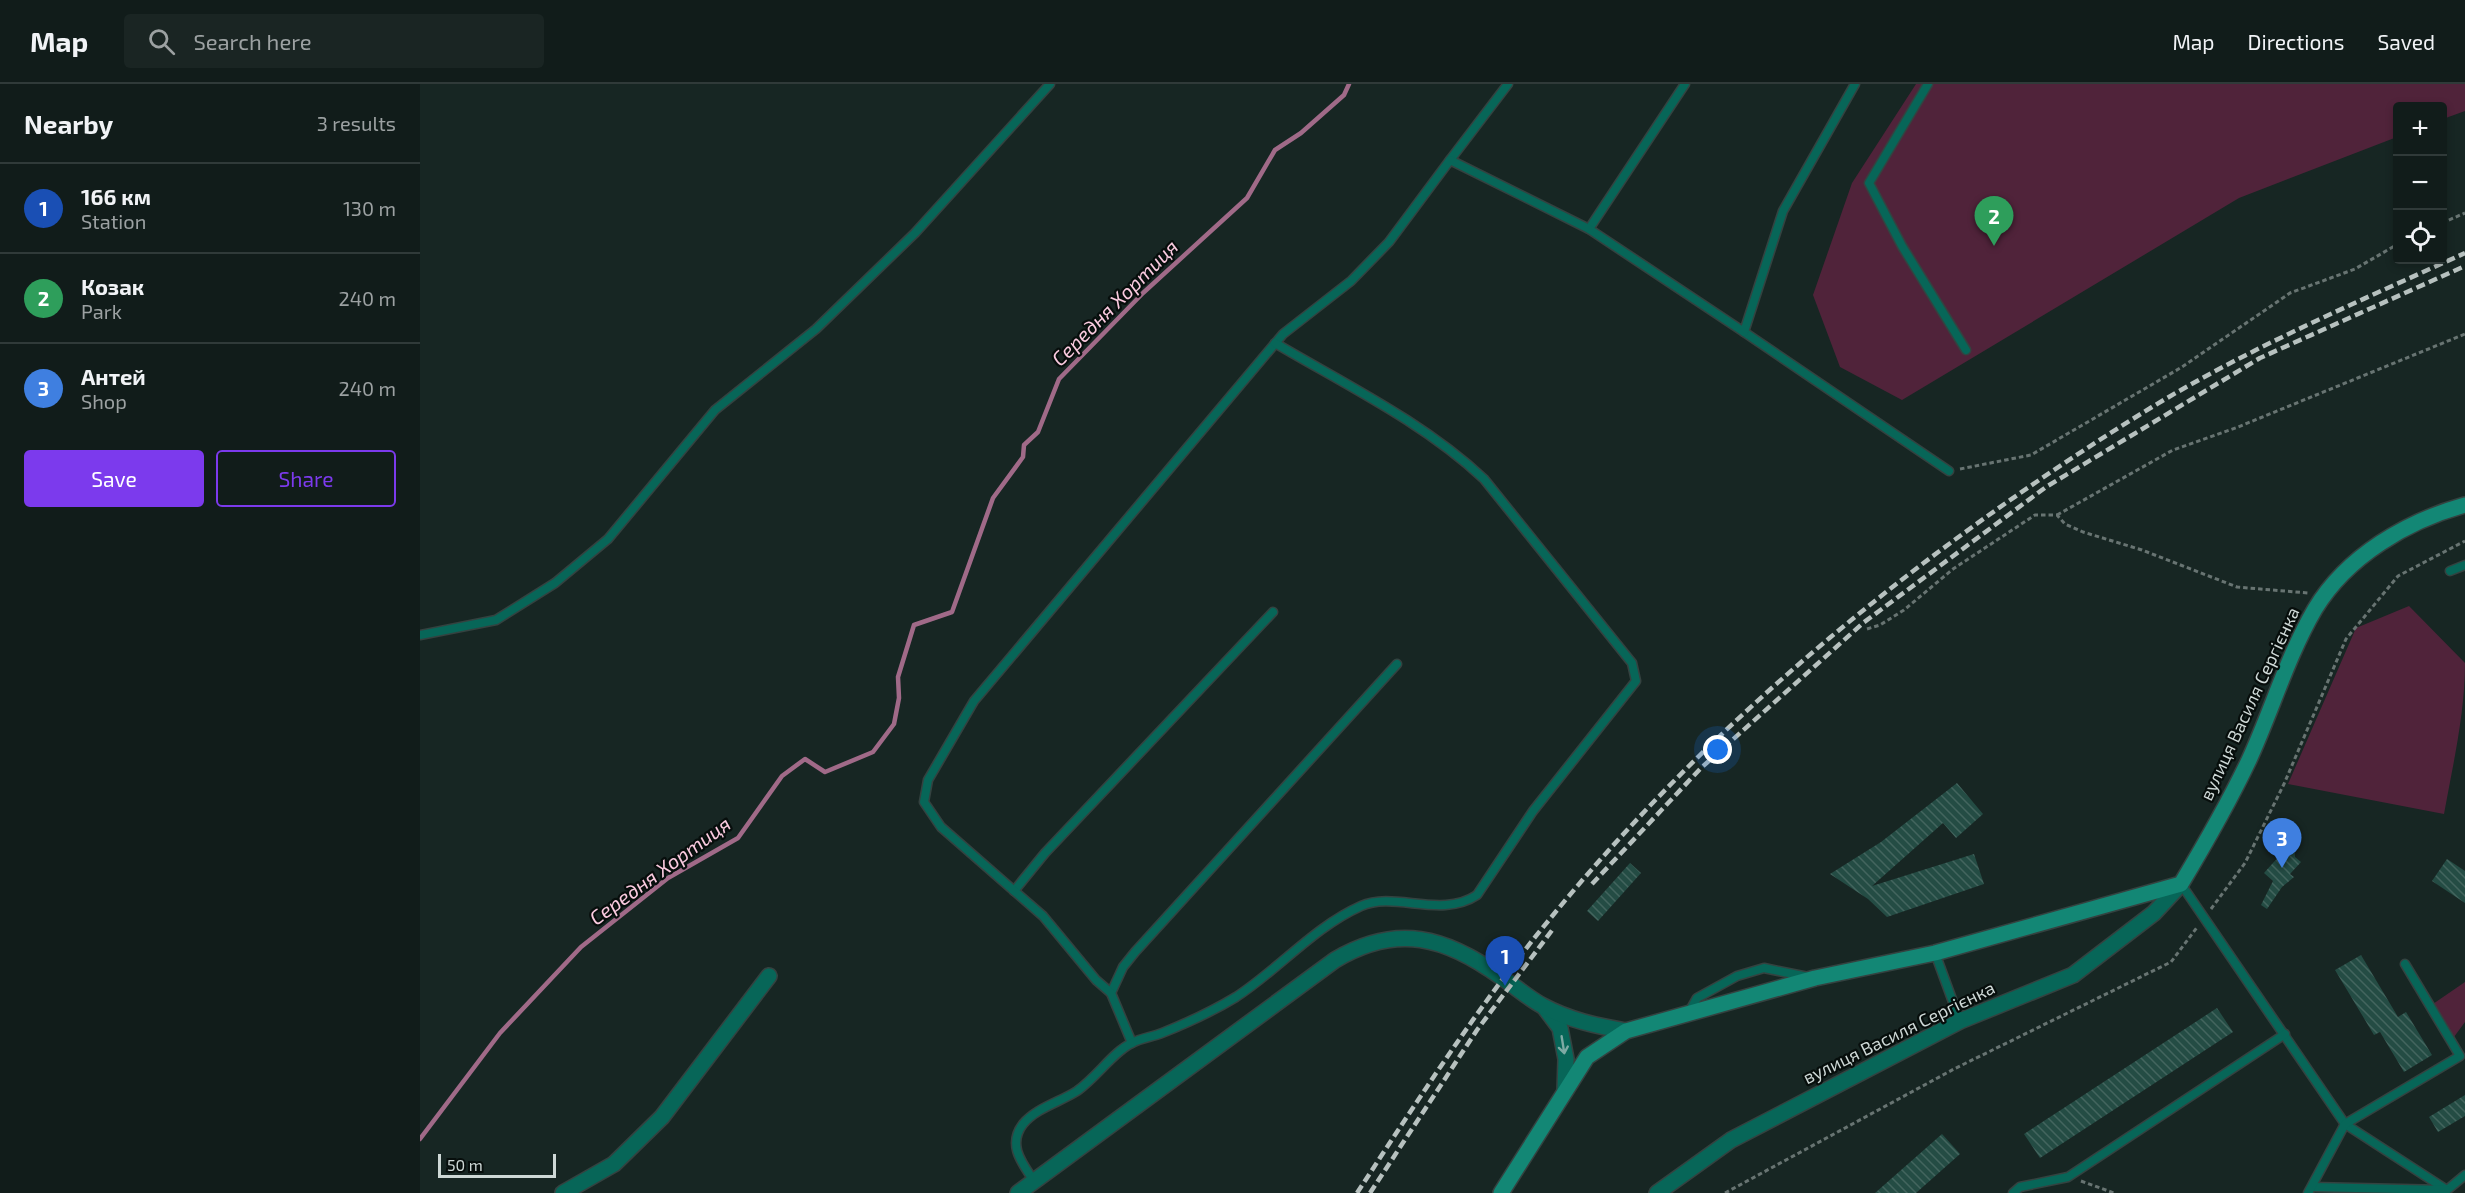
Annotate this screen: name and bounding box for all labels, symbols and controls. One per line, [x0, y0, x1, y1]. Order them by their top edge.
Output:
search box [124, 14, 544, 68]
text: Map [30, 24, 88, 58]
icon: search [145, 25, 178, 58]
text: Search here [193, 28, 312, 54]
text: Map [2172, 29, 2215, 54]
text: Directions [2248, 29, 2344, 54]
text: Saved [2377, 29, 2435, 54]
map controls [2393, 102, 2447, 264]
button: + [2393, 102, 2447, 156]
text: Nearby [24, 108, 113, 139]
text: 3 results [317, 111, 396, 135]
button: − [2393, 156, 2447, 210]
text: 166 км [81, 183, 151, 209]
text: 1 [39, 196, 48, 220]
text: 130 m [343, 196, 396, 220]
pin: 2 [1974, 196, 2014, 246]
text: Station [81, 209, 146, 233]
button: locate [2393, 210, 2447, 264]
water label: Середня Хортиця [1046, 234, 1182, 370]
text: Козак [81, 273, 144, 299]
text: 2 [38, 286, 49, 310]
text: 240 m [338, 286, 396, 310]
text: Park [81, 299, 122, 323]
text: Антей [81, 363, 146, 389]
text: 3 [38, 376, 49, 400]
text: 240 m [338, 376, 396, 400]
text: Shop [81, 389, 127, 413]
button: Save [24, 450, 204, 507]
button: Share [216, 450, 396, 507]
street label: вулиця Василя Сергієнка [2195, 603, 2304, 804]
your location [1703, 735, 1732, 764]
water label: Середня Хортиця [584, 811, 735, 929]
pin: 3 [2262, 818, 2302, 868]
pin: 1 [1486, 936, 1524, 986]
street label: вулиця Василя Сергієнка [1799, 976, 1998, 1088]
one-way arrow [1558, 1035, 1569, 1054]
scale bar [438, 1151, 556, 1178]
text: 50 m [447, 1155, 483, 1174]

